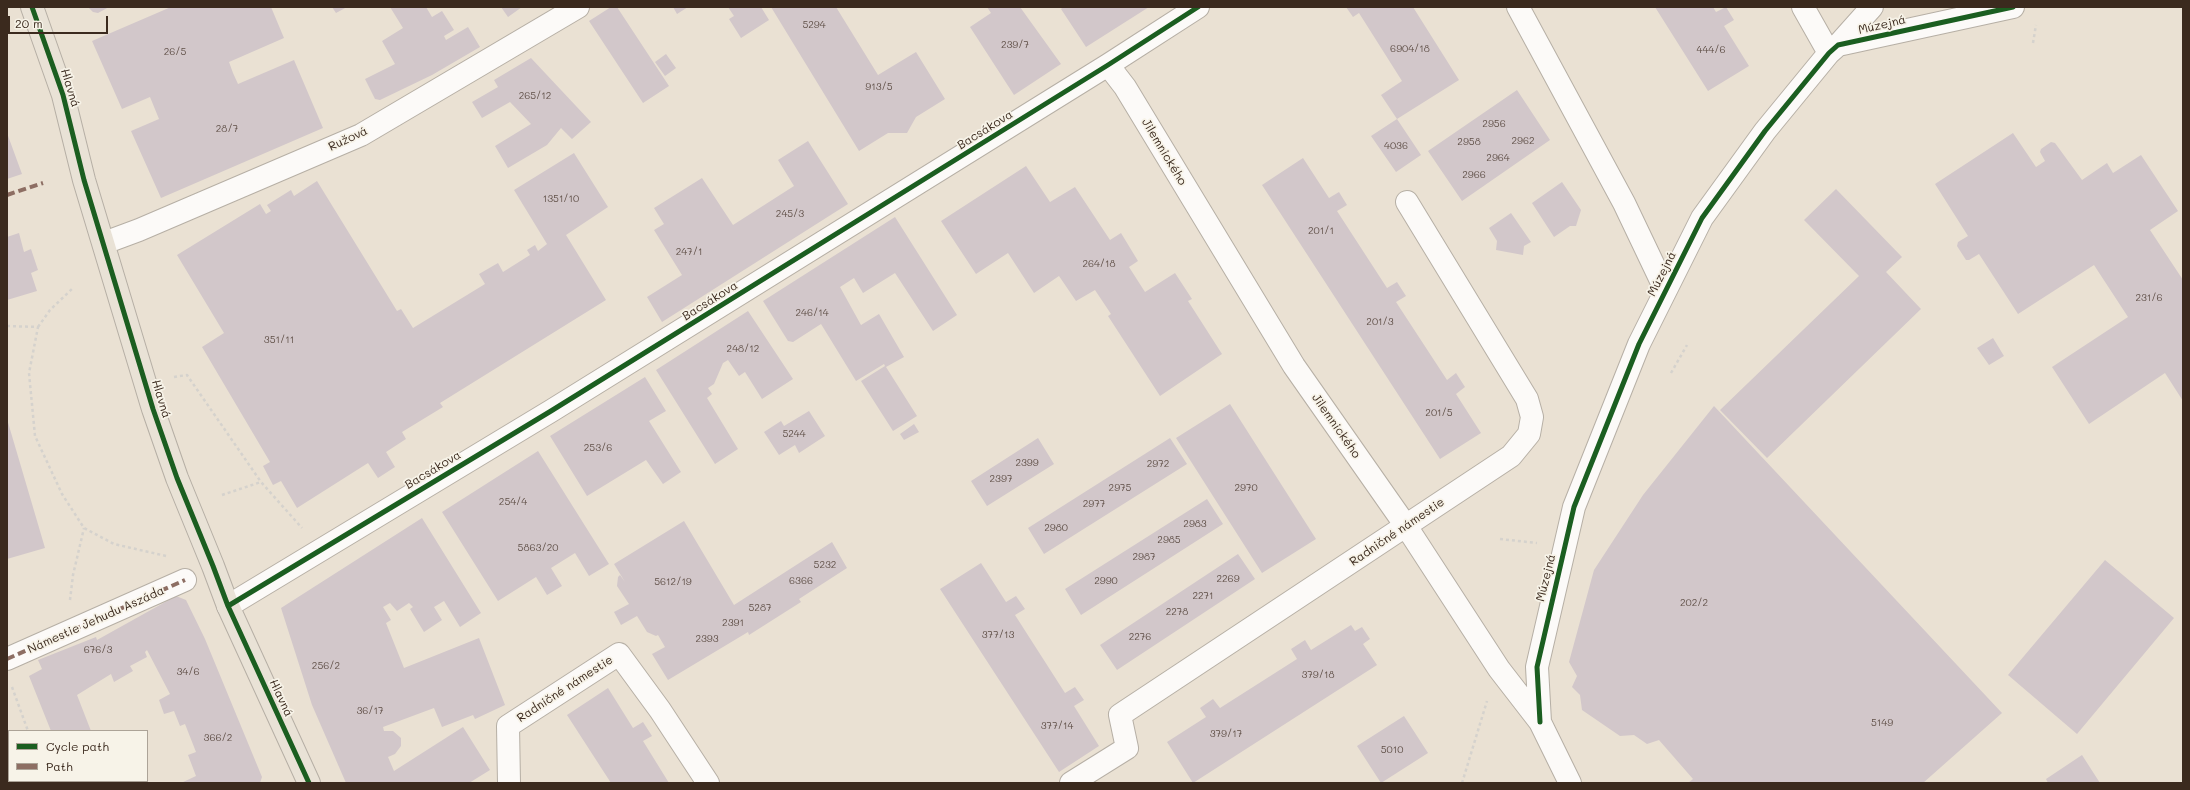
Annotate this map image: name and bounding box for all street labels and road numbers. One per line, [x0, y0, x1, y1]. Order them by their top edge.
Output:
street label: Múzejná [1857, 13, 1907, 37]
street label: Hlavná [57, 67, 83, 109]
street label: Bacsákova [955, 107, 1015, 153]
street label: Jilemnického [1138, 116, 1190, 188]
street label: Ružová [326, 124, 370, 154]
street label: Múzejná [1645, 249, 1679, 299]
street label: Bacsákova [680, 278, 740, 324]
street label: Hlavná [148, 378, 174, 420]
street label: Jilemnického [1309, 391, 1363, 461]
street label: Bacsákova [402, 448, 464, 492]
street label: Radničné námestie [1347, 495, 1447, 569]
street label: Múzejná [1533, 553, 1559, 603]
street label: Námestie Jehudu Aszáda [25, 583, 167, 657]
street label: Radničné námestie [514, 653, 616, 725]
street label: Hlavná [266, 677, 296, 719]

